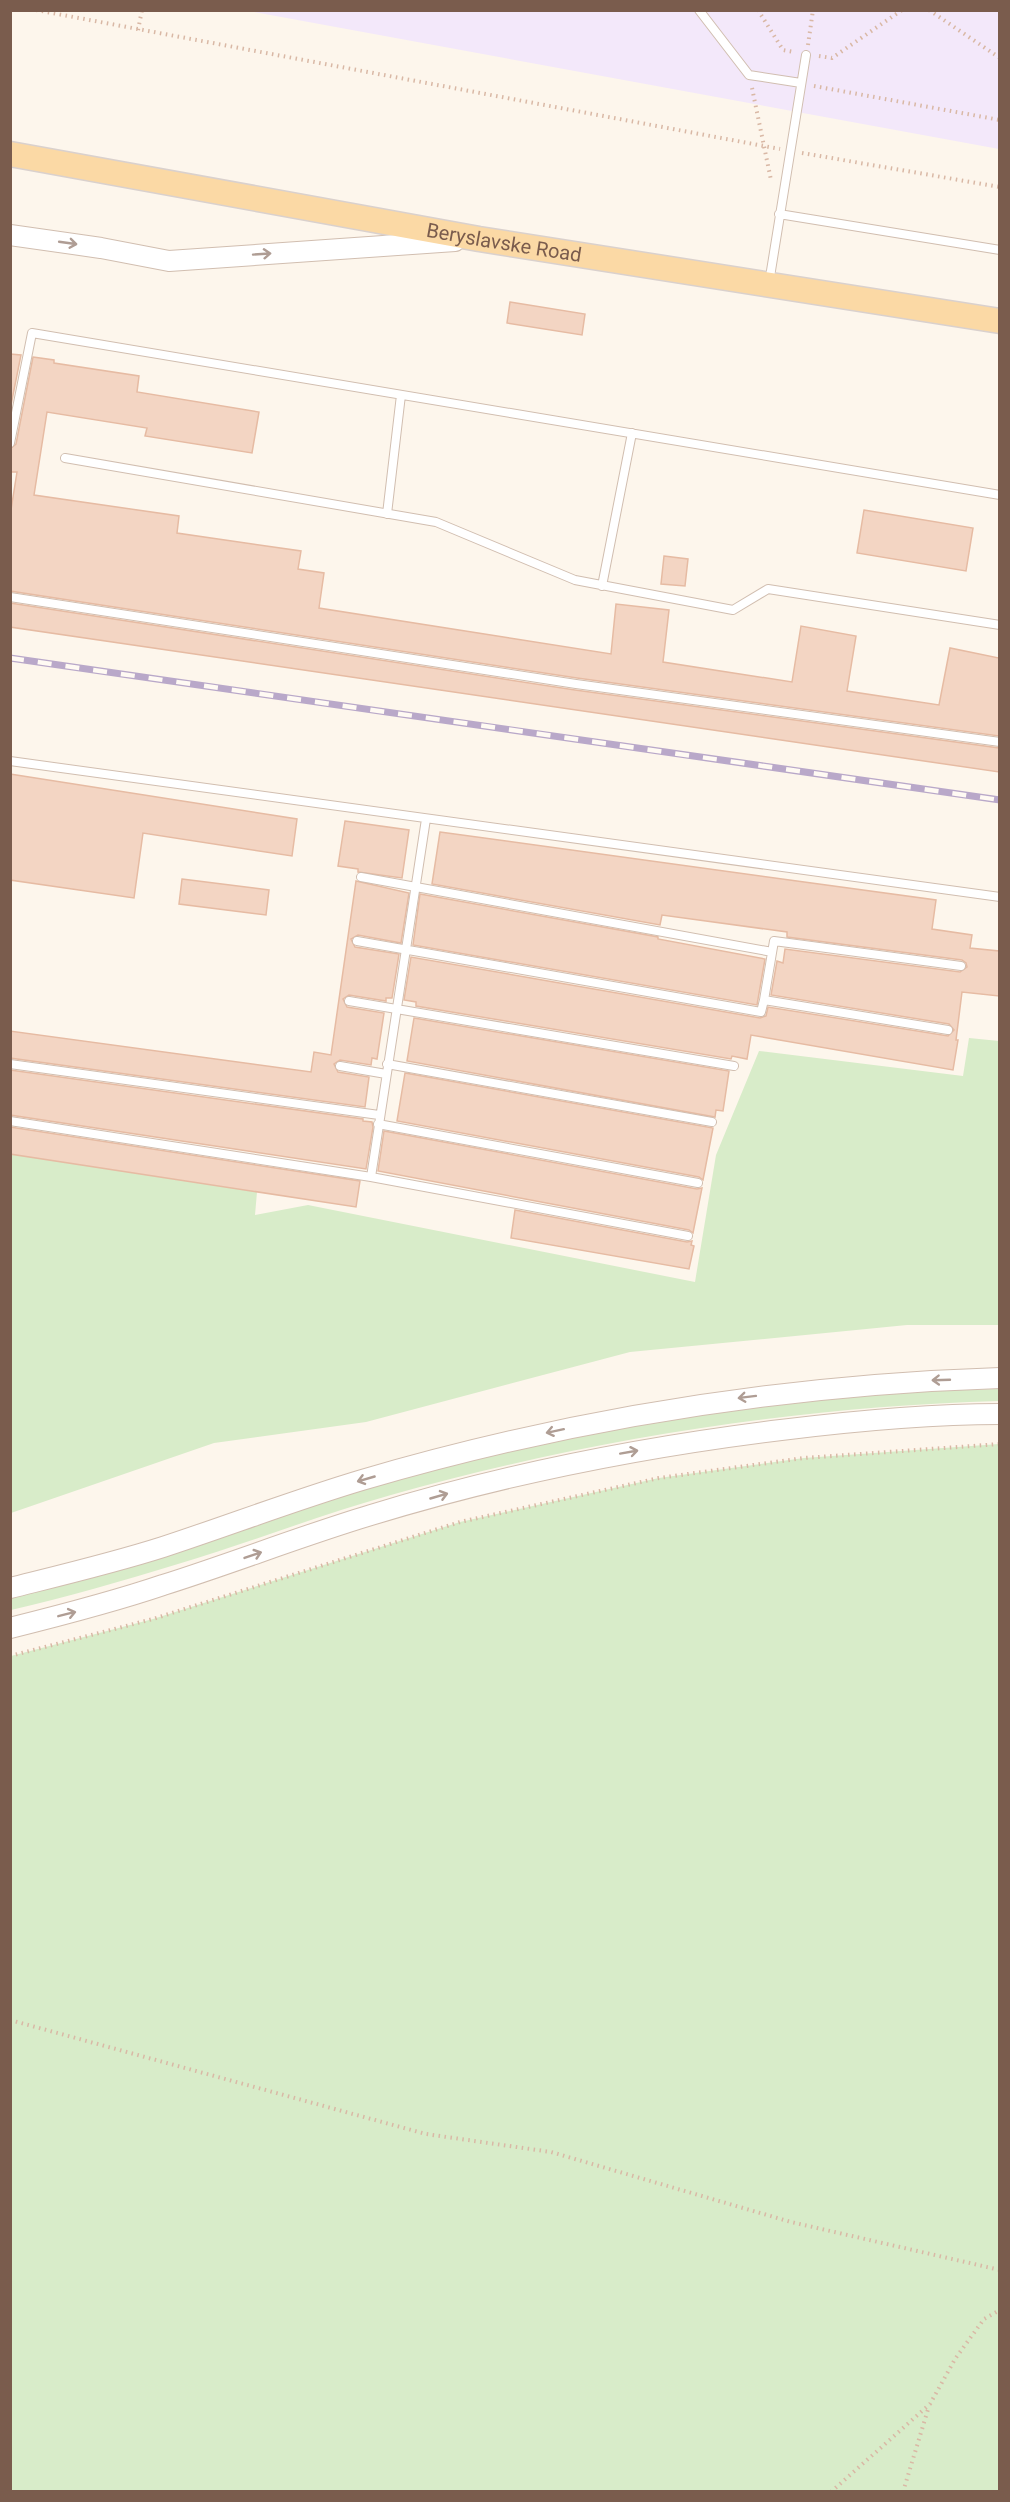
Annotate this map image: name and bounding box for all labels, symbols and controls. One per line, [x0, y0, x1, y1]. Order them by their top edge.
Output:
street label: Beryslavske Road [425, 218, 583, 267]
one-way arrow [58, 238, 78, 249]
one-way arrow [251, 249, 271, 260]
one-way arrow [932, 1374, 952, 1385]
one-way arrow [737, 1392, 757, 1403]
one-way arrow [546, 1426, 565, 1438]
one-way arrow [619, 1446, 638, 1457]
one-way arrow [357, 1474, 376, 1485]
one-way arrow [429, 1490, 448, 1501]
one-way arrow [243, 1549, 262, 1560]
one-way arrow [57, 1607, 76, 1619]

